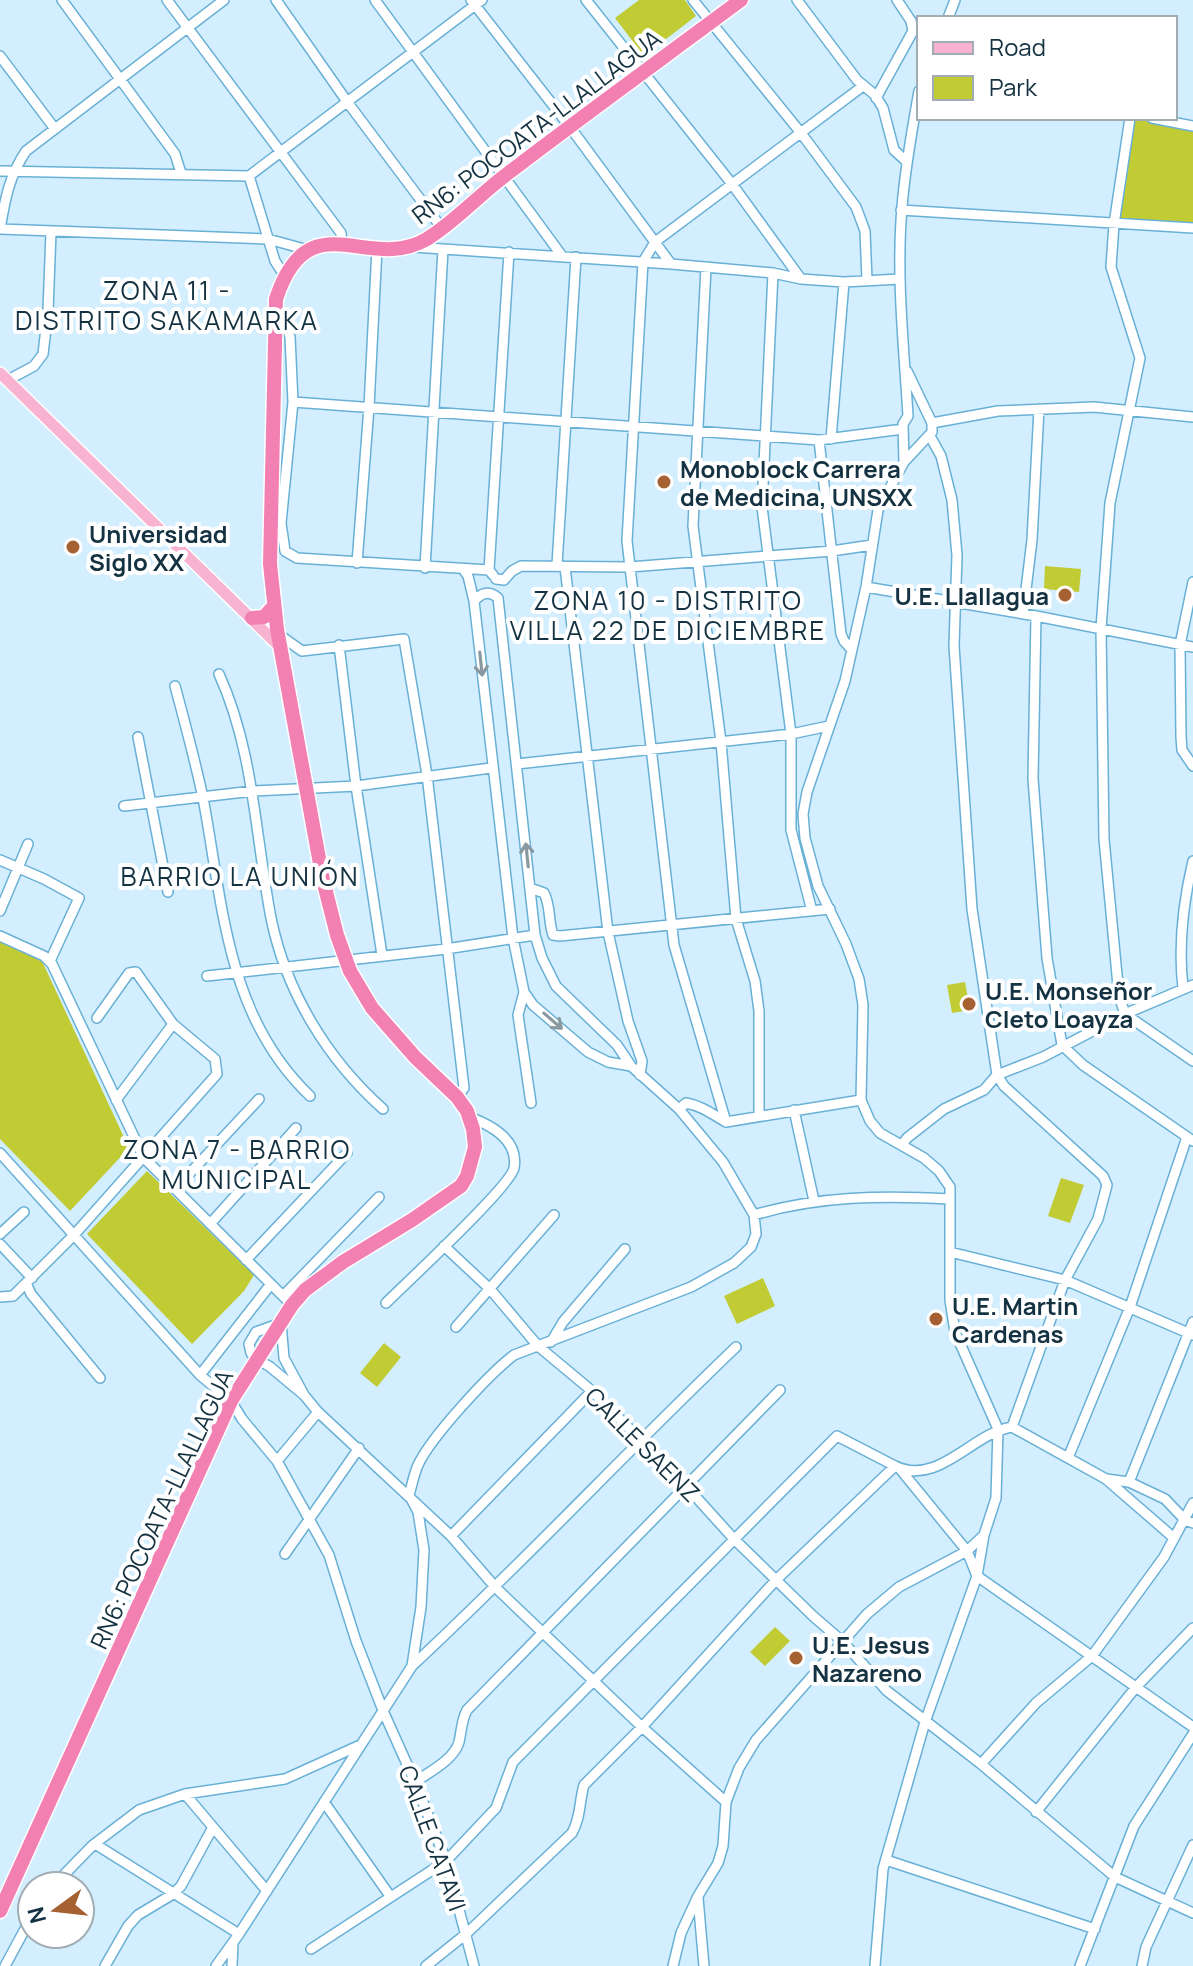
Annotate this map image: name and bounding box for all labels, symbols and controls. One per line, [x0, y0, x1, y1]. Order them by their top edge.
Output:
legend [917, 16, 1177, 120]
street label: RN6: POCOATA-LLALLAGUA [405, 21, 667, 231]
text: Road [989, 30, 1046, 63]
text: Park [989, 70, 1038, 103]
district label: ZONA 11 - DISTRITO SAKAMARKA [15, 272, 319, 338]
place label: Monoblock Carrera de Medicina, UNSXX [680, 452, 913, 513]
marker: Monoblock Carrera de Medicina, UNSXX [655, 473, 673, 491]
place label: Universidad Siglo XX [89, 517, 228, 578]
marker: Universidad Siglo XX [64, 538, 82, 556]
place label: U.E. Llallagua [895, 579, 1049, 612]
district label: ZONA 10 - DISTRITO VILLA 22 DE DICIEMBRE [510, 582, 826, 648]
marker: U.E. Llallagua [1056, 586, 1074, 604]
one-way arrow [473, 650, 488, 677]
one-way arrow [519, 842, 534, 869]
district label: BARRIO LA UNIÓN [121, 858, 359, 894]
place label: U.E. Monseñor Cleto Loayza [985, 974, 1152, 1035]
marker: U.E. Monseñor Cleto Loayza [960, 995, 978, 1013]
one-way arrow [542, 1012, 563, 1030]
district label: ZONA 7 - BARRIO MUNICIPAL [123, 1131, 351, 1197]
place label: U.E. Martin Cardenas [952, 1289, 1078, 1350]
marker: U.E. Martin Cardenas [927, 1310, 945, 1328]
street label: RN6: POCOATA-LLALLAGUA [82, 1364, 240, 1654]
street label: CALLE SAENZ [578, 1379, 708, 1509]
place label: U.E. Jesus Nazareno [812, 1628, 930, 1689]
marker: U.E. Jesus Nazareno [787, 1649, 805, 1667]
street label: CALLE CATAVI [391, 1761, 475, 1915]
north arrow [16, 1870, 96, 1950]
text: N [20, 1904, 53, 1927]

